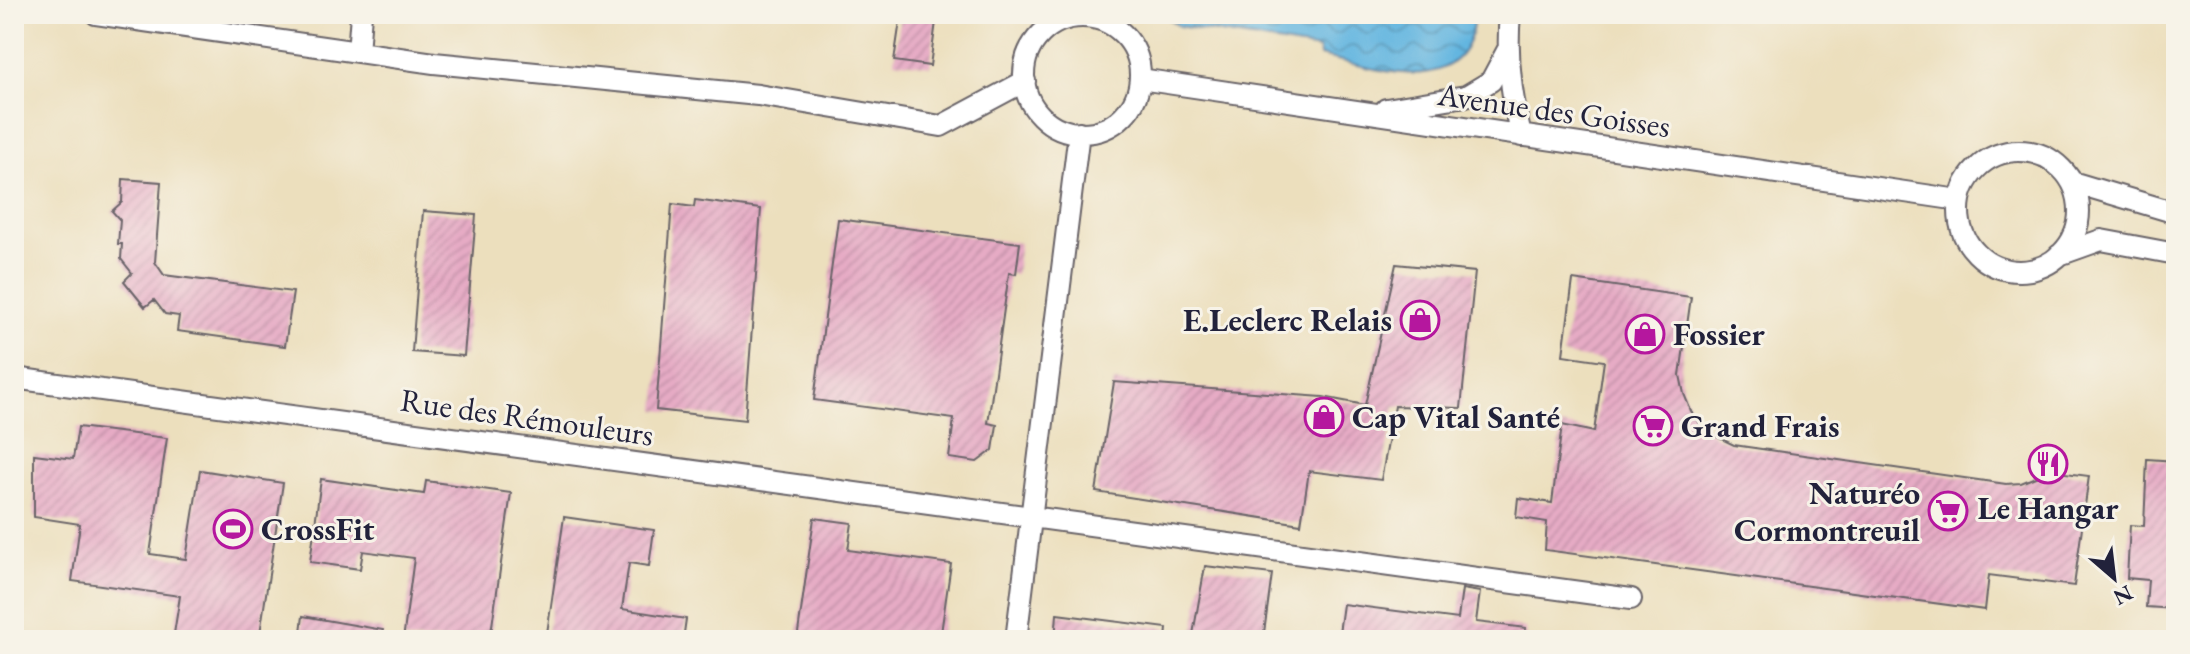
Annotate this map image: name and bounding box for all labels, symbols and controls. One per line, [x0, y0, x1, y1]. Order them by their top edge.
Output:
street label: Avenue des Goisses [1434, 73, 1673, 147]
place label: E.Leclerc Relais [1183, 299, 1392, 341]
shop icon: E.Leclerc Relais [1399, 299, 1441, 341]
shop icon: Fossier [1624, 313, 1666, 355]
place label: Fossier [1673, 313, 1765, 355]
street label: Rue des Rémouleurs [398, 378, 656, 456]
shop icon: Cap Vital Santé [1303, 396, 1345, 438]
place label: Cap Vital Santé [1352, 396, 1560, 438]
supermarket icon: Grand Frais [1632, 405, 1674, 447]
place label: Grand Frais [1681, 405, 1840, 447]
restaurant icon: Le Hangar [2027, 443, 2069, 485]
place label: Naturéo Cormontreuil [1734, 472, 1920, 551]
place label: Le Hangar [1977, 487, 2119, 529]
supermarket icon: Naturéo Cormontreuil [1927, 490, 1969, 532]
sports icon: CrossFit [212, 508, 254, 550]
place label: CrossFit [261, 508, 375, 550]
north arrow [2074, 538, 2154, 618]
text: N [2108, 578, 2138, 612]

